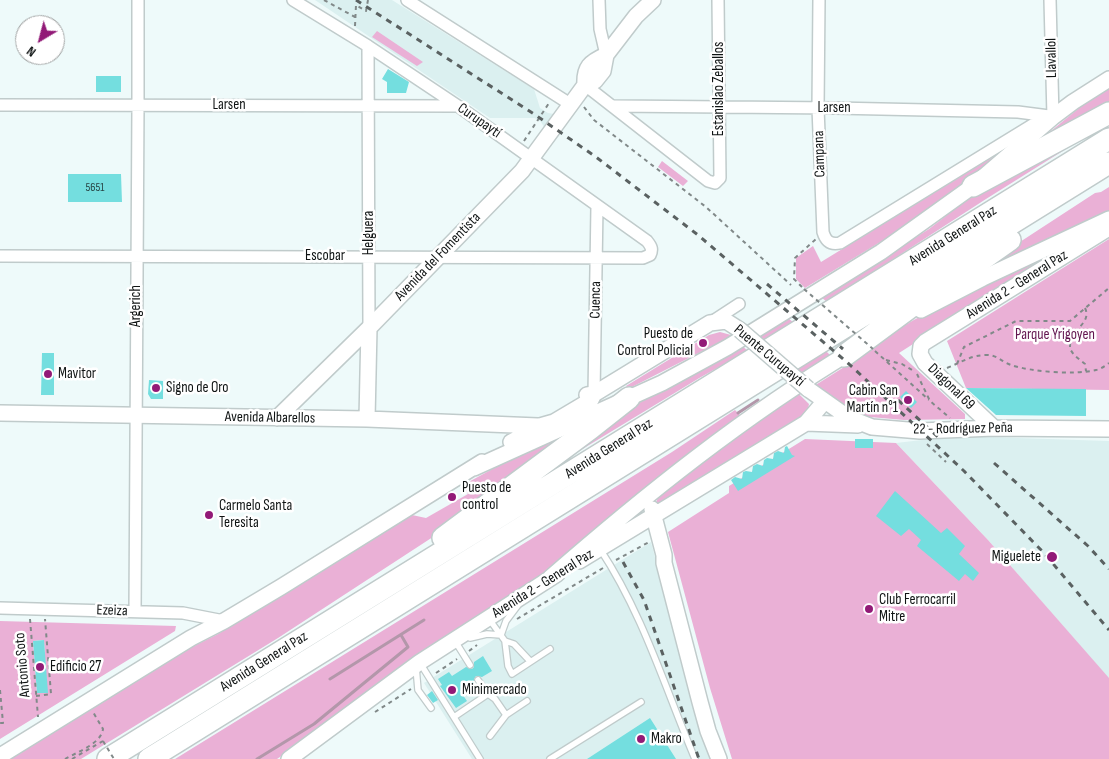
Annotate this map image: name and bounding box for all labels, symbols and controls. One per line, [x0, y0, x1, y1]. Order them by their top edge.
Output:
north arrow [15, 15, 65, 65]
street label: Llavallol [1043, 38, 1061, 78]
street label: Estanislao Zeballos [710, 42, 728, 136]
text: N [23, 43, 39, 61]
street label: Larsen [212, 96, 246, 114]
street label: Larsen [817, 99, 851, 117]
street label: Curupaytí [454, 100, 504, 142]
street label: Campana [810, 130, 830, 178]
house number: 5651 [85, 181, 105, 195]
street label: Avenida General Paz [906, 202, 1000, 270]
street label: Avenida del Fomentista [391, 209, 485, 305]
street label: Helguera [360, 211, 378, 255]
street label: Escobar [305, 247, 345, 265]
street label: Avenida 2 - General Paz [963, 247, 1071, 323]
street label: Cuenca [587, 281, 605, 319]
street label: Argerich [127, 285, 145, 327]
street label: Puente Curupaytí [730, 321, 808, 391]
place label: Puesto de Control Policial [617, 325, 693, 360]
park label: Parque Yrigoyen [1015, 326, 1095, 344]
marker: Puesto de Control Policial [697, 337, 709, 349]
street label: Diagonal 69 [924, 360, 978, 414]
place label: Mavitor [58, 365, 96, 383]
marker: Mavitor [42, 368, 54, 380]
place label: Signo de Oro [166, 379, 229, 397]
marker: Signo de Oro [150, 382, 162, 394]
place label: Cabin San Martín n°1 [847, 382, 898, 417]
marker: Cabin San Martín n°1 [902, 394, 914, 406]
street label: Avenida Albarellos [225, 408, 315, 428]
street label: Avenida General Paz [562, 415, 656, 483]
street label: 22 - Rodríguez Peña [913, 419, 1013, 439]
place label: Puesto de control [462, 479, 511, 514]
marker: Puesto de control [446, 491, 458, 503]
place label: Carmelo Santa Teresita [219, 497, 292, 532]
marker: Carmelo Santa Teresita [203, 509, 215, 521]
street label: Avenida 2 - General Paz [489, 546, 597, 622]
place label: Miguelete [992, 548, 1041, 566]
marker: Miguelete [1045, 550, 1059, 564]
place label: Club Ferrocarril Mitre [879, 591, 956, 626]
street label: Ezeiza [96, 601, 128, 621]
marker: Club Ferrocarril Mitre [863, 603, 875, 615]
street label: Avenida General Paz [217, 628, 311, 696]
street label: Antonio Soto [11, 632, 35, 698]
place label: Edificio 27 [50, 658, 101, 676]
marker: Edificio 27 [34, 661, 46, 673]
place label: Minimercado [462, 681, 527, 699]
marker: Minimercado [446, 684, 458, 696]
place label: Makro [651, 730, 682, 748]
marker: Makro [635, 733, 647, 745]

